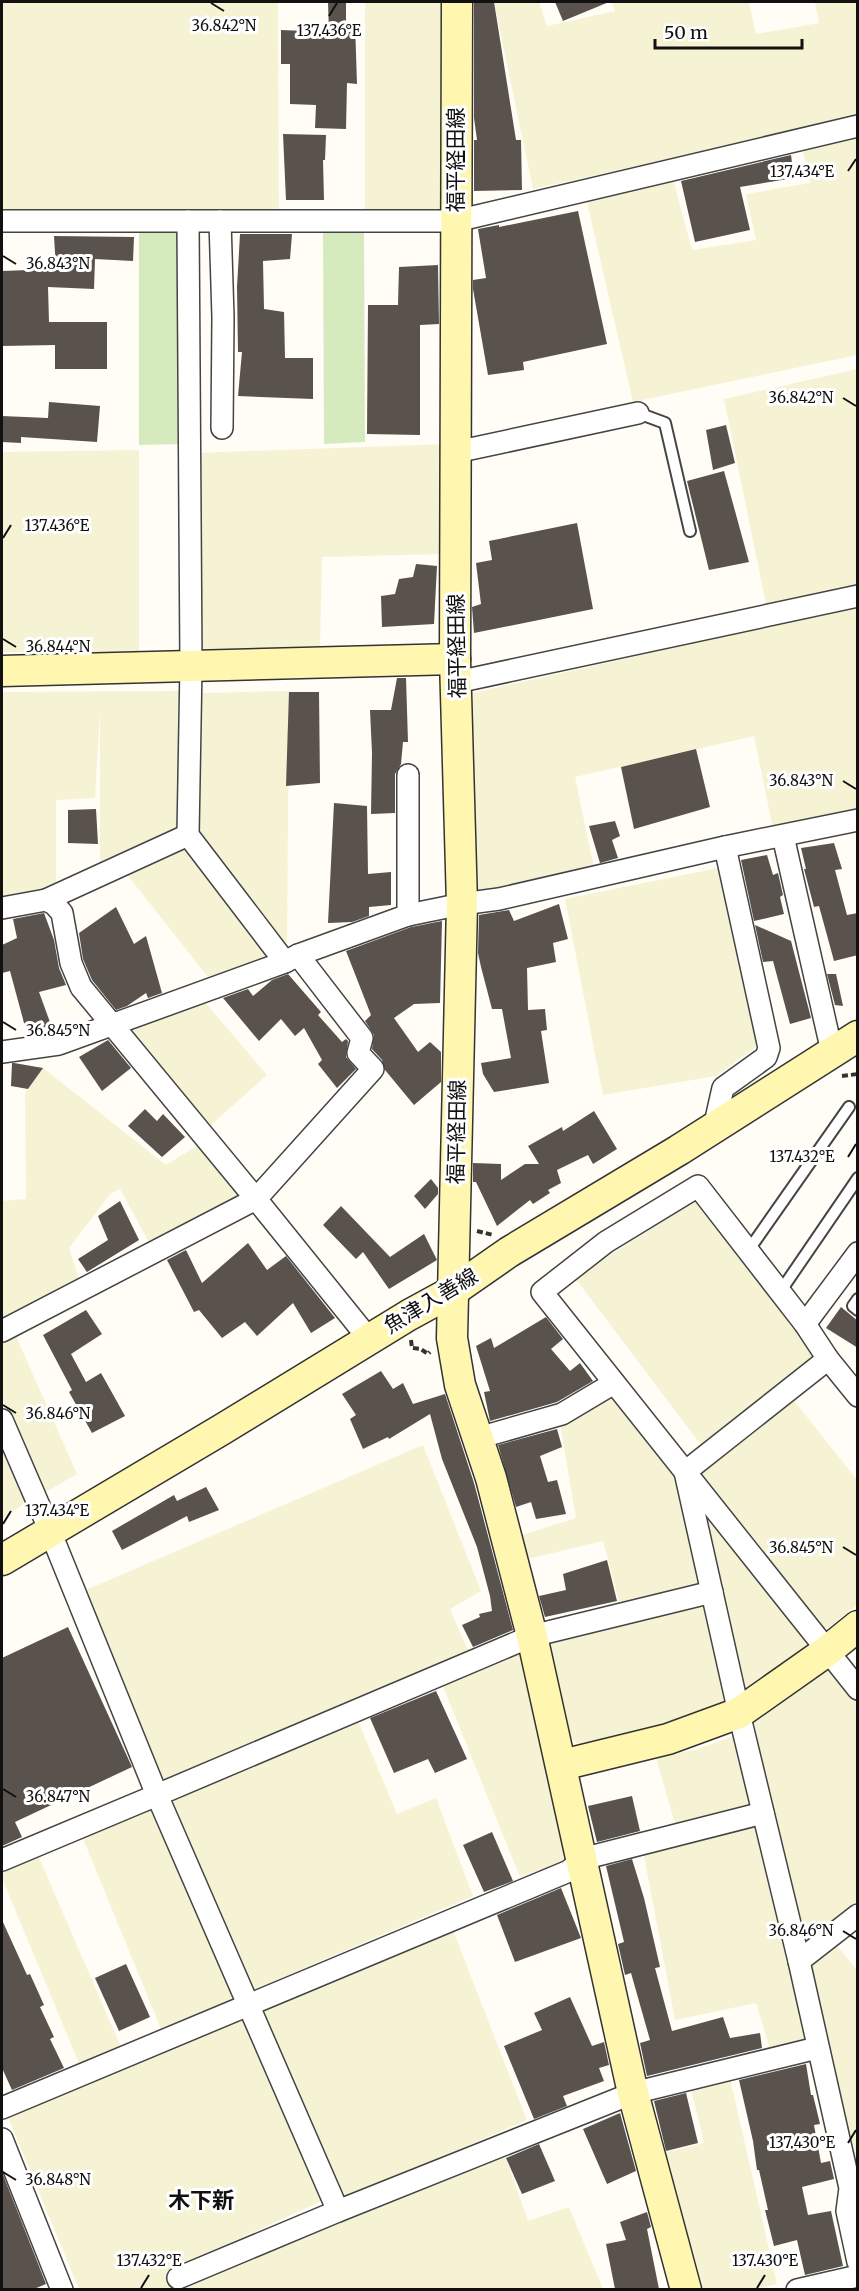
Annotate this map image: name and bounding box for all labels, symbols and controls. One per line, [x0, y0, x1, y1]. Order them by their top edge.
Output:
scale bar [655, 12, 802, 50]
text: 36.842°N [192, 16, 257, 35]
text: 137.436°E [297, 21, 362, 40]
text: 50 m [664, 21, 708, 44]
street label: 福平経田線 [442, 108, 469, 213]
text: 137.434°E [770, 162, 835, 181]
text: 36.843°N [26, 254, 90, 273]
text: 36.842°N [769, 388, 834, 407]
text: 137.436°E [25, 516, 90, 535]
street label: 福平経田線 [442, 593, 471, 699]
text: 36.844°N [26, 637, 91, 656]
text: 36.843°N [769, 771, 833, 790]
text: 36.845°N [26, 1021, 90, 1040]
street label: 福平経田線 [442, 1079, 471, 1185]
text: 137.432°E [769, 1147, 835, 1166]
street label: 魚津入善線 [379, 1262, 483, 1339]
text: 36.846°N [26, 1404, 91, 1423]
text: 137.434°E [25, 1501, 90, 1520]
text: 36.845°N [769, 1538, 833, 1557]
text: 36.847°N [26, 1787, 91, 1806]
text: 36.846°N [769, 1921, 834, 1940]
text: 137.430°E [769, 2133, 836, 2152]
text: 36.848°N [25, 2170, 91, 2189]
district label: 木下新 [168, 2186, 234, 2214]
text: 137.432°E [116, 2251, 182, 2270]
text: 137.430°E [732, 2251, 799, 2270]

